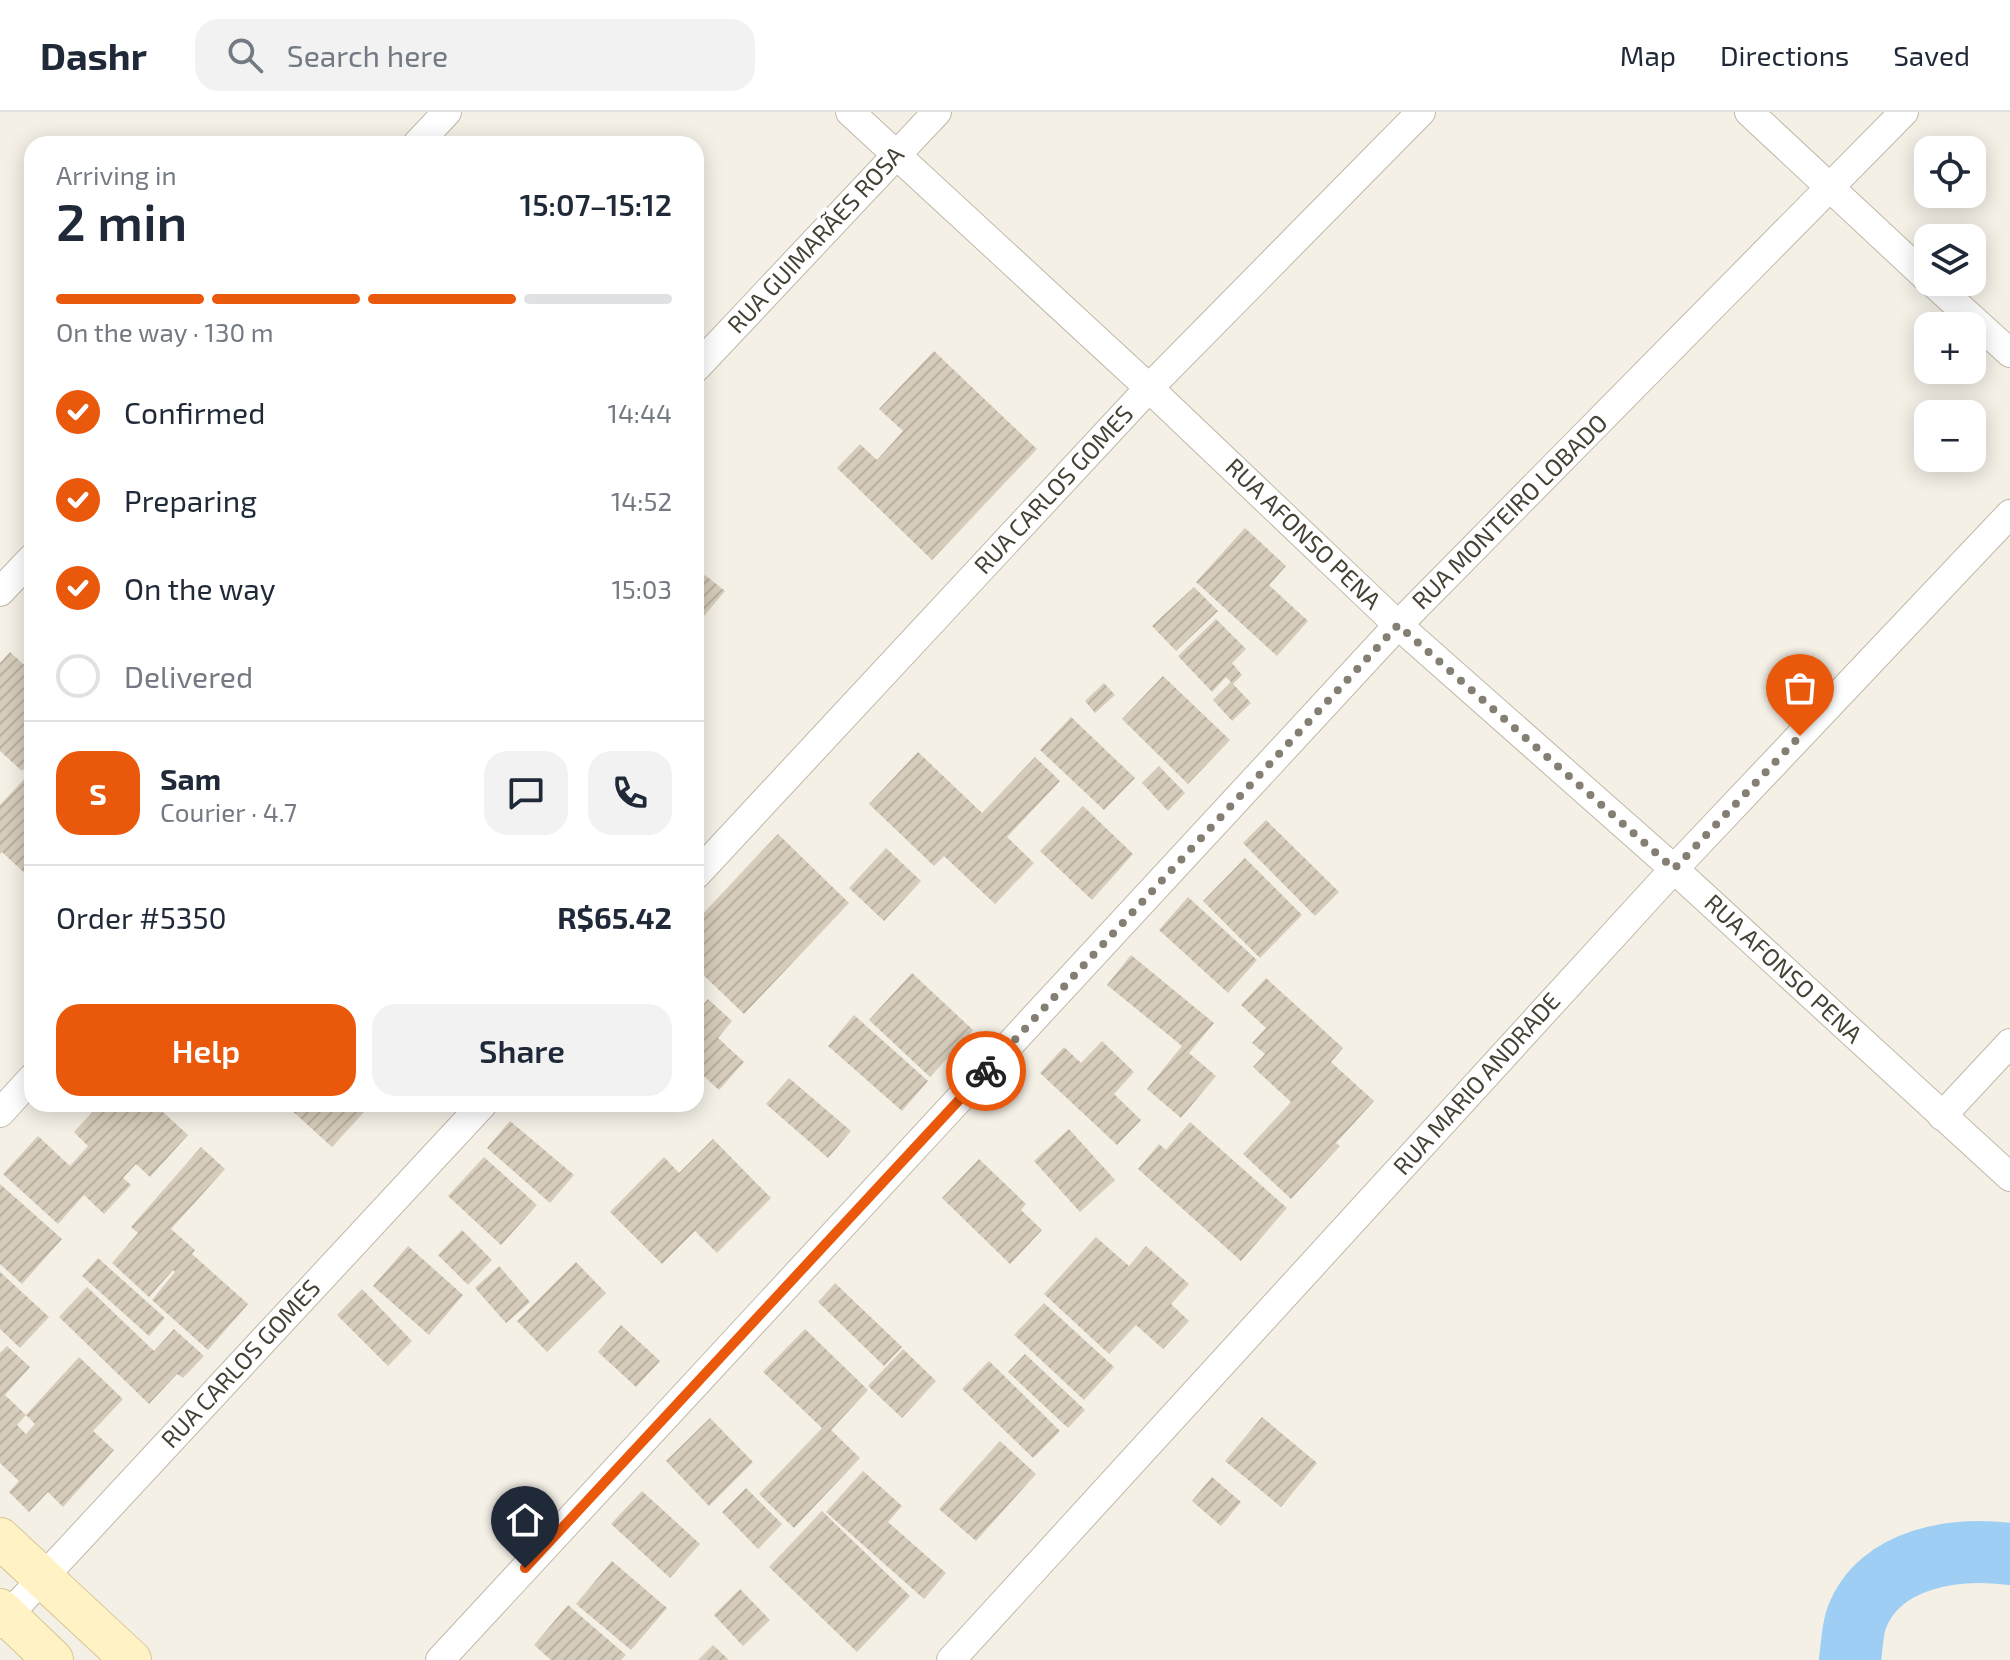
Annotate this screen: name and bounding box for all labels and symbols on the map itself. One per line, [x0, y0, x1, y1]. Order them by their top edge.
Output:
street label: RUA GUIMARÃES ROSA [721, 139, 909, 338]
street label: RUA CARLOS GOMES [967, 399, 1138, 579]
street label: RUA MONTEIRO LOBADO [1405, 407, 1613, 615]
street label: RUA AFONSO PENA [1220, 451, 1388, 615]
pin [1766, 654, 1834, 736]
street label: RUA AFONSO PENA [1699, 887, 1869, 1048]
street label: RUA MARIO ANDRADE [1386, 986, 1565, 1180]
courier [946, 1031, 1026, 1111]
street label: RUA CARLOS GOMES [154, 1273, 325, 1453]
pin [491, 1486, 559, 1568]

